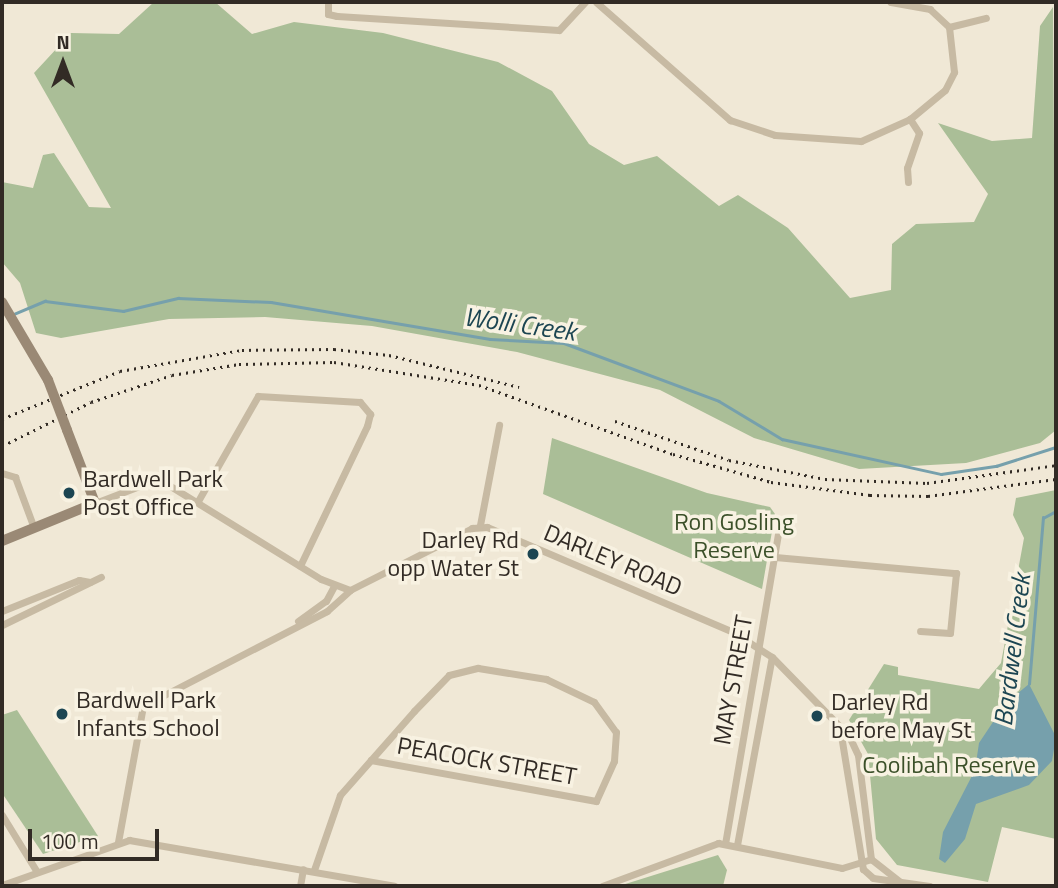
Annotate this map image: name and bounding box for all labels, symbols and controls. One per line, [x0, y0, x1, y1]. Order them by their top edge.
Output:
text: N [56, 27, 70, 56]
north arrow [28, 28, 98, 98]
water label: Wolli Creek [462, 301, 578, 347]
place label: Bardwell Park Post Office [83, 465, 223, 521]
marker: Bardwell Park Post Office [61, 485, 77, 501]
park label: Ron Gosling Reserve [674, 508, 794, 564]
street label: DARLEY ROAD [540, 518, 686, 602]
place label: Darley Rd opp Water St [387, 526, 519, 582]
marker: Darley Rd opp Water St [525, 546, 541, 562]
water label: Bardwell Creek [987, 572, 1037, 728]
street label: MAY STREET [707, 613, 759, 747]
place label: Bardwell Park Infants School [76, 686, 220, 742]
place label: Darley Rd before May St [831, 688, 972, 744]
marker: Bardwell Park Infants School [54, 706, 70, 722]
marker: Darley Rd before May St [809, 708, 825, 724]
street label: PEACOCK STREET [395, 731, 579, 791]
park label: Coolibah Reserve [862, 751, 1036, 779]
scale bar [32, 814, 163, 858]
text: 100 m [41, 825, 98, 857]

